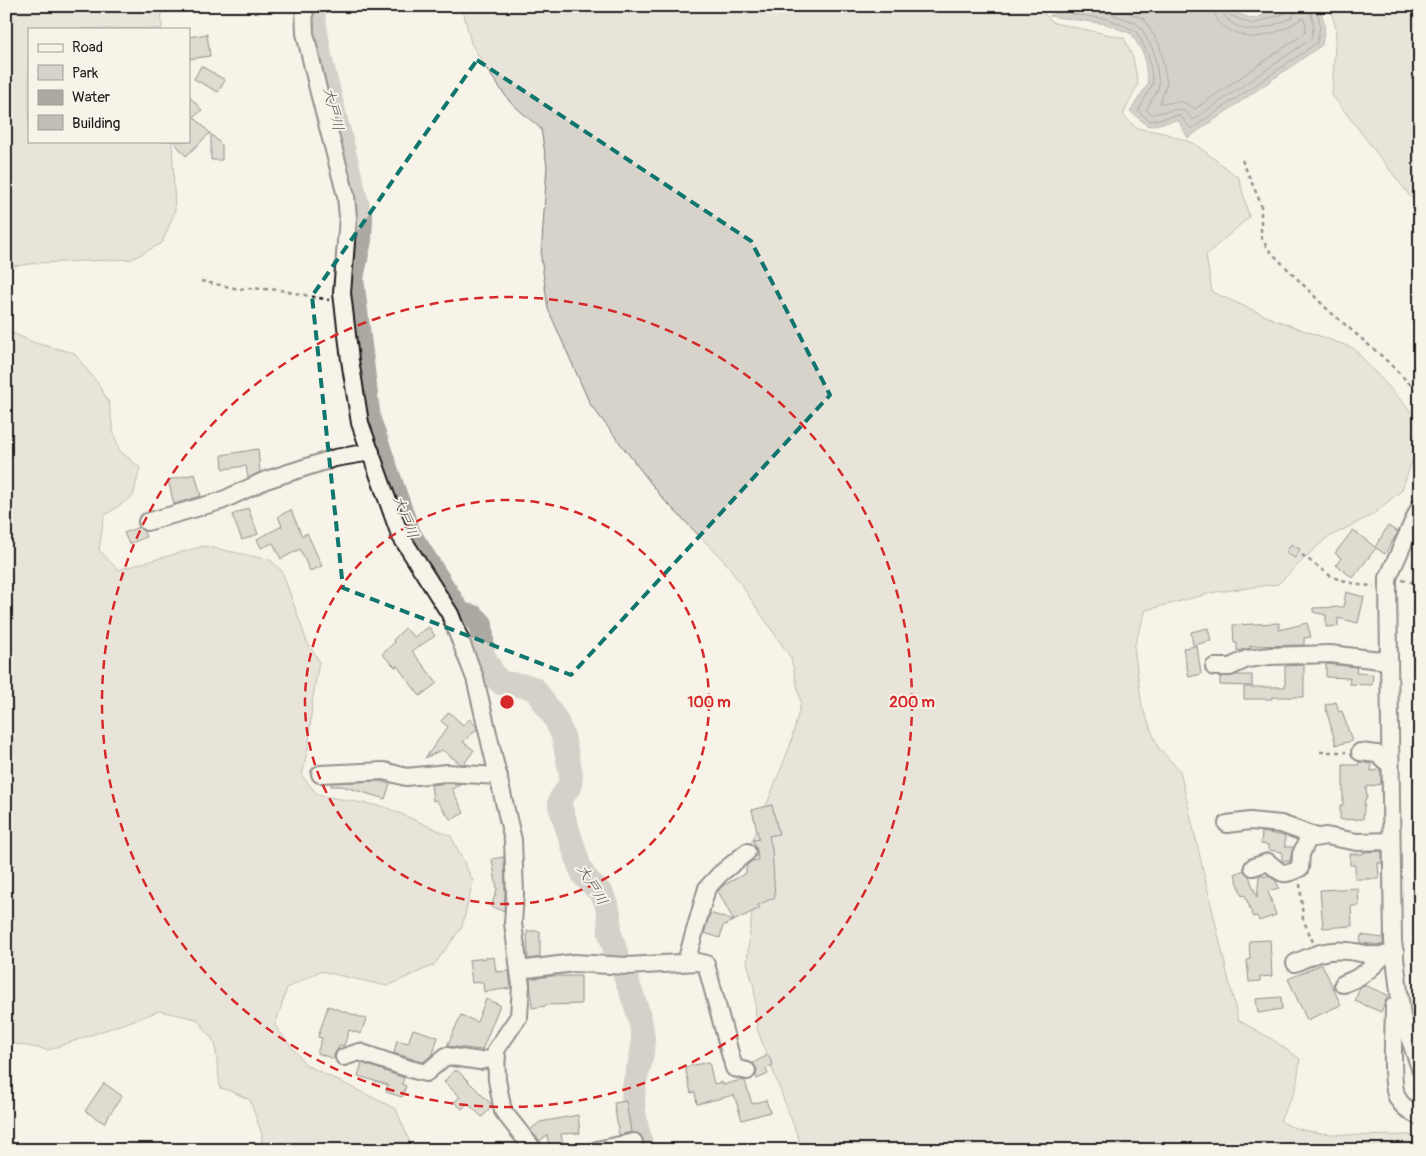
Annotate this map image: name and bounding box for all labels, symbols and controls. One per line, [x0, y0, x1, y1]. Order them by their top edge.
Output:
legend [28, 28, 190, 142]
text: Road [72, 38, 103, 57]
text: Park [72, 64, 99, 83]
water label: 大戸川 [318, 85, 348, 133]
text: Water [72, 88, 111, 107]
text: Building [72, 114, 120, 133]
water label: 大戸川 [388, 493, 422, 541]
centre of rings [498, 693, 516, 711]
text: 100 m [688, 693, 730, 712]
text: 200 m [889, 693, 935, 712]
water label: 大戸川 [572, 861, 612, 909]

